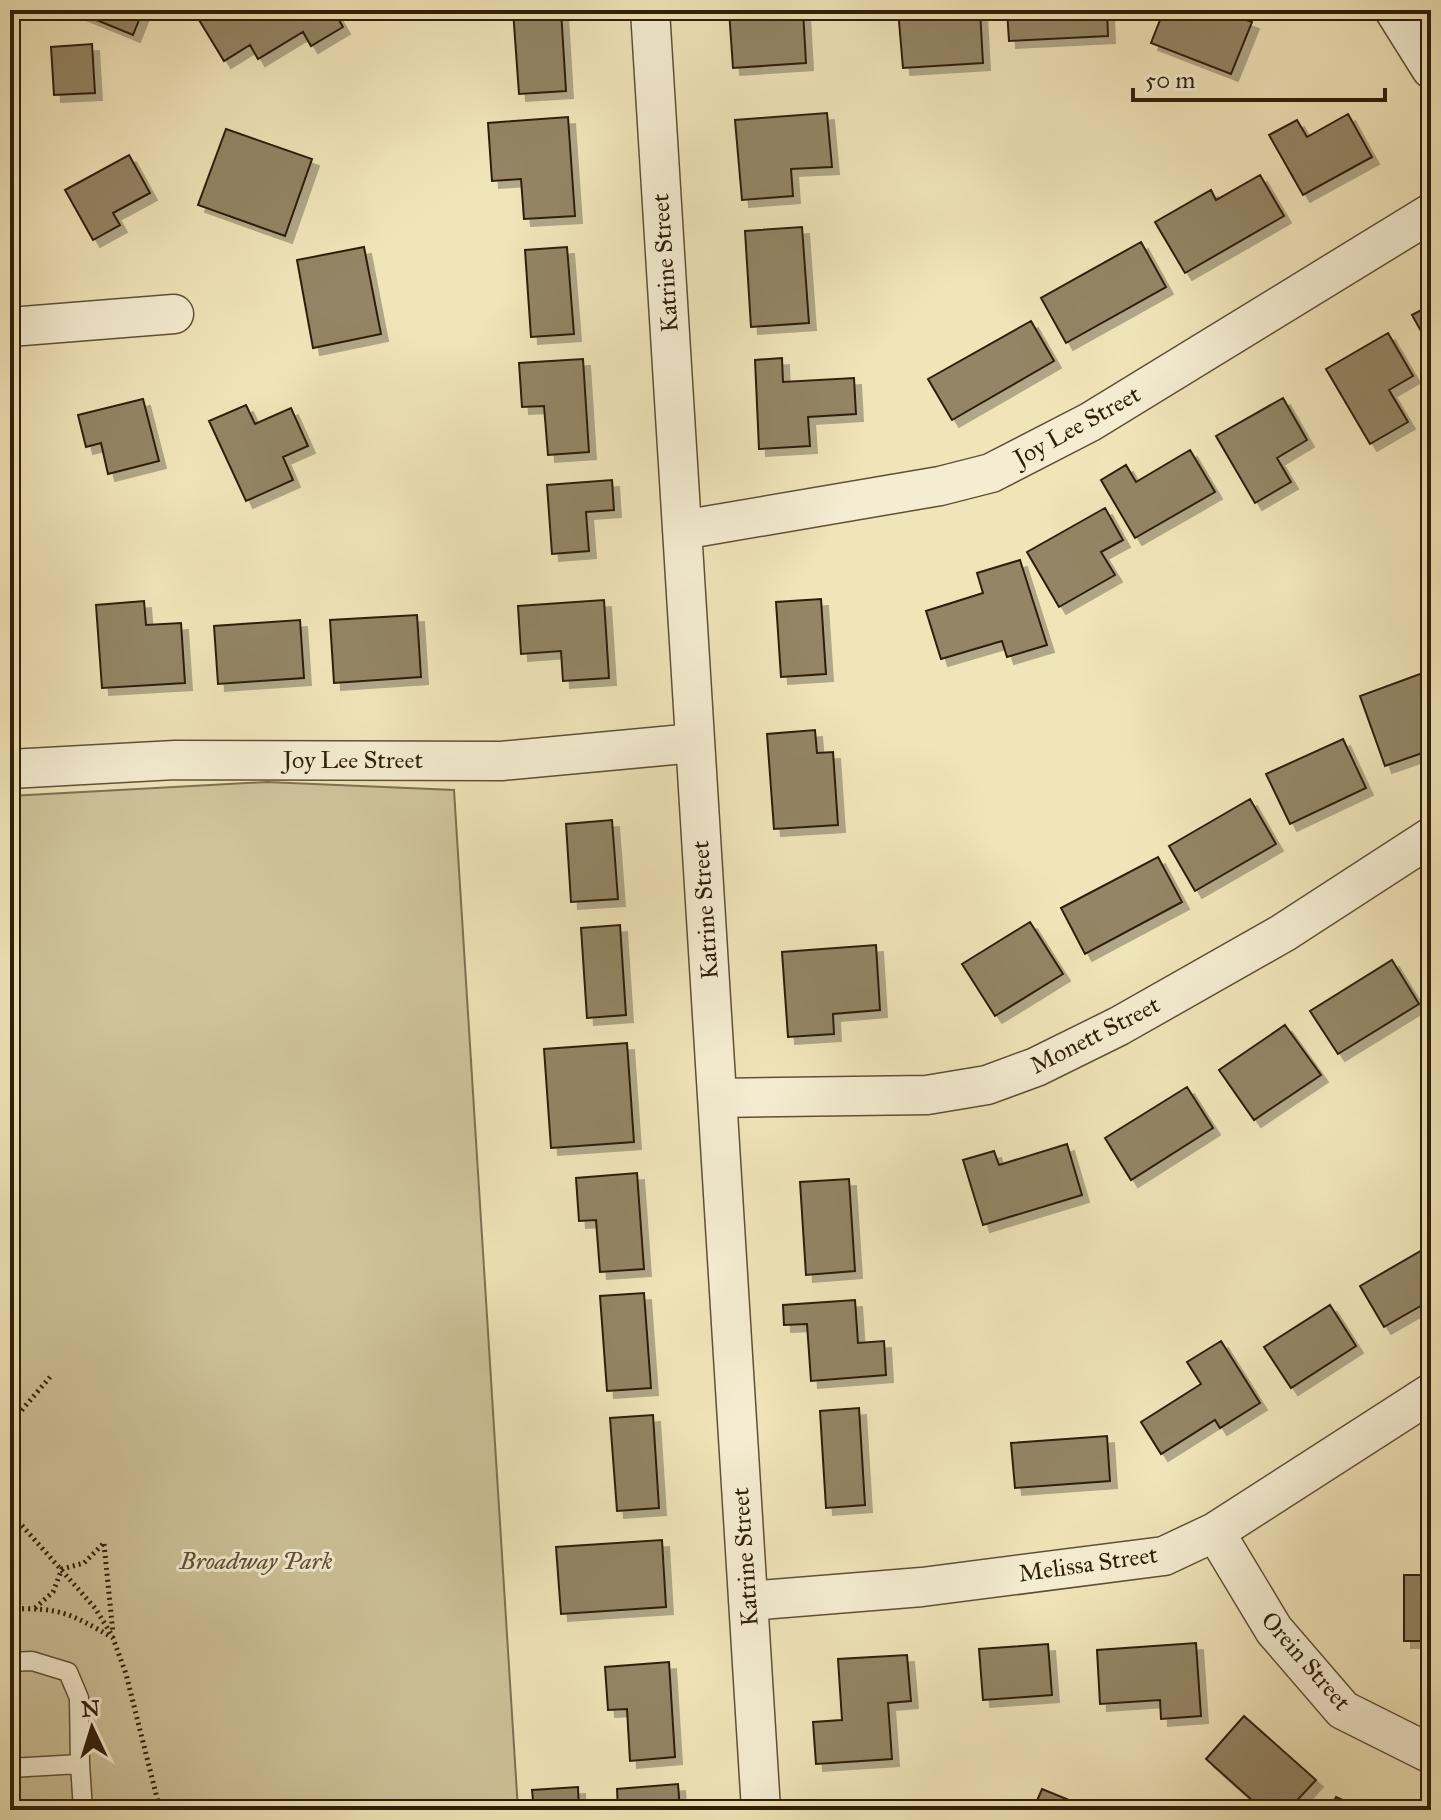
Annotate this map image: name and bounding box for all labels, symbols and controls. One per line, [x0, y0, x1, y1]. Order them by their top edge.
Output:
scale bar [1133, 52, 1385, 102]
text: 50 m [1145, 65, 1195, 95]
street label: Katrine Street [645, 192, 685, 333]
street label: Joy Lee Street [1006, 379, 1146, 475]
street label: Joy Lee Street [280, 745, 424, 775]
street label: Katrine Street [685, 839, 725, 980]
street label: Monett Street [1025, 989, 1165, 1080]
street label: Katrine Street [725, 1486, 765, 1627]
street label: Melissa Street [1017, 1539, 1160, 1589]
park label: Broadway Park [179, 1546, 333, 1576]
street label: Orein Street [1255, 1605, 1358, 1717]
north arrow [52, 1688, 132, 1768]
text: N [80, 1694, 101, 1723]

